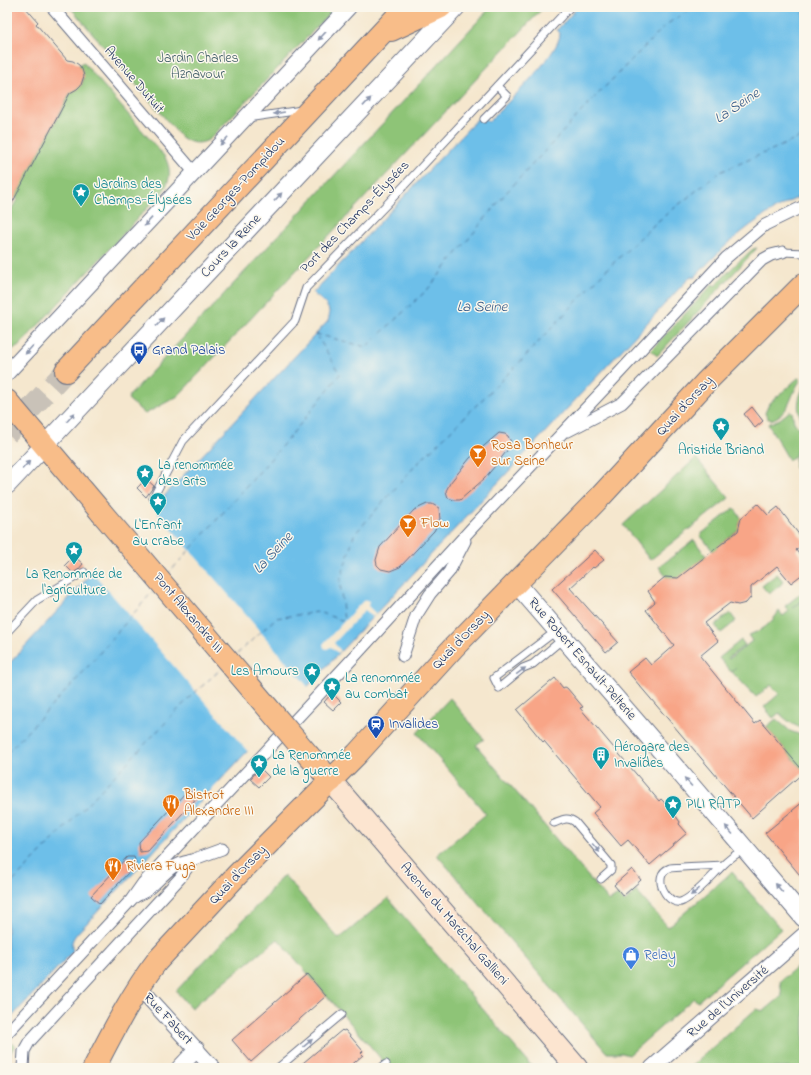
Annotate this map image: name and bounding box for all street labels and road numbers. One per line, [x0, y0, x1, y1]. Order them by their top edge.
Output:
street label: Avenue Dutuit [99, 42, 170, 119]
street label: Voie Georges-Pompidou [181, 132, 291, 247]
street label: Port des Champs-Élysées [295, 156, 415, 279]
street label: Cours la Reine [196, 209, 267, 283]
street label: Quai d'Orsay [651, 371, 719, 442]
street label: Pont Alexandre III [148, 568, 228, 658]
street label: Rue Robert Esnault-Pelterie [523, 593, 642, 726]
street label: Quai d'Orsay [427, 605, 496, 675]
street label: Quai d'Orsay [204, 840, 273, 910]
street label: Avenue du Maréchal Gallieni [395, 858, 513, 990]
street label: Rue de l'Université [683, 960, 774, 1043]
street label: Rue Fabert [138, 988, 198, 1050]

